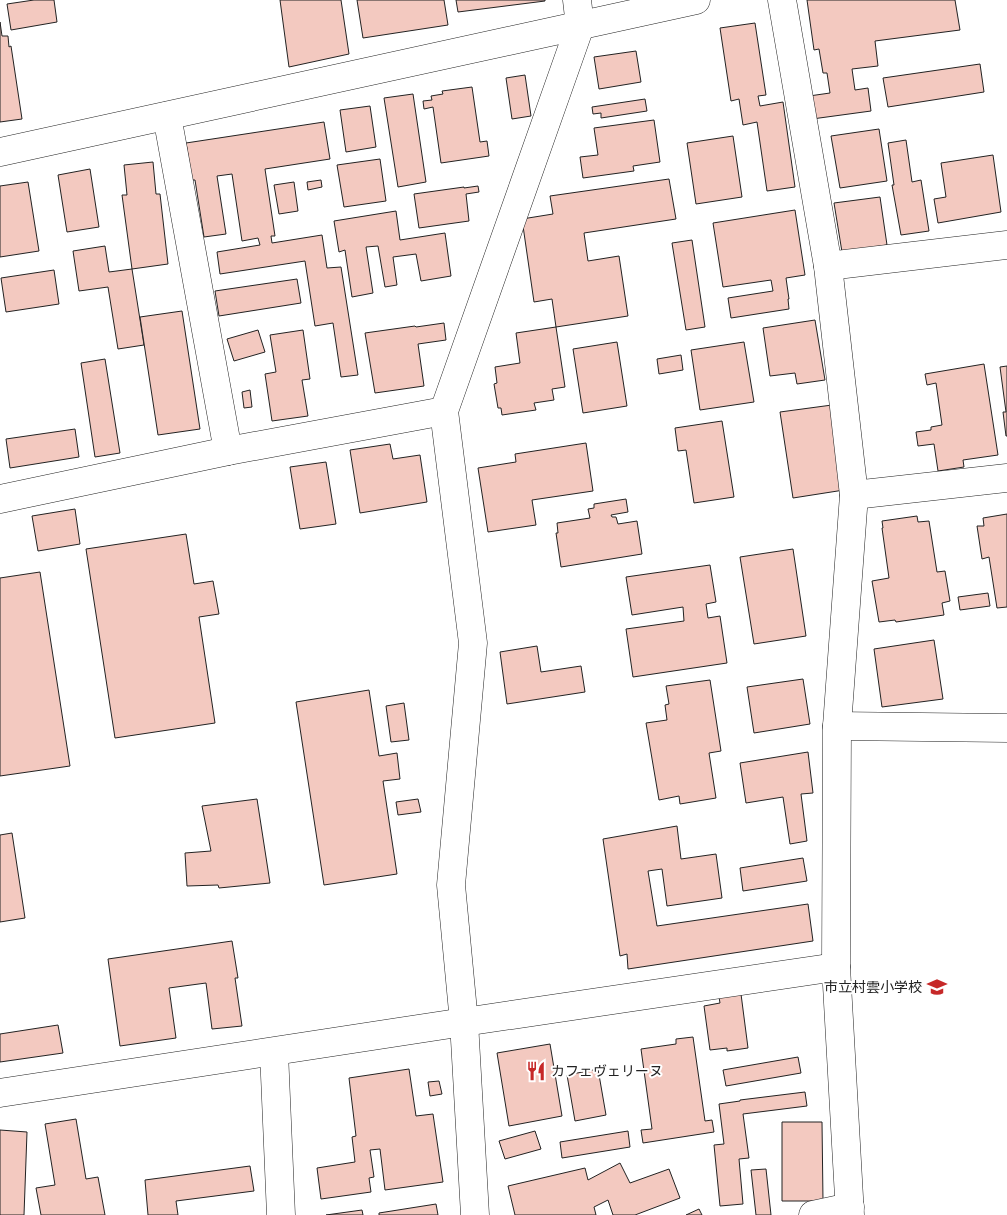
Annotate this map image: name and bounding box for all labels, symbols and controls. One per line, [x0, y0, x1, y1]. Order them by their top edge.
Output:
school or university icon: 市立村雲小学校 [926, 976, 948, 998]
place label: 市立村雲小学校 [824, 979, 922, 995]
restaurant icon: カフェヴェリーヌ [525, 1060, 547, 1082]
place label: カフェヴェリーヌ [551, 1063, 663, 1079]

